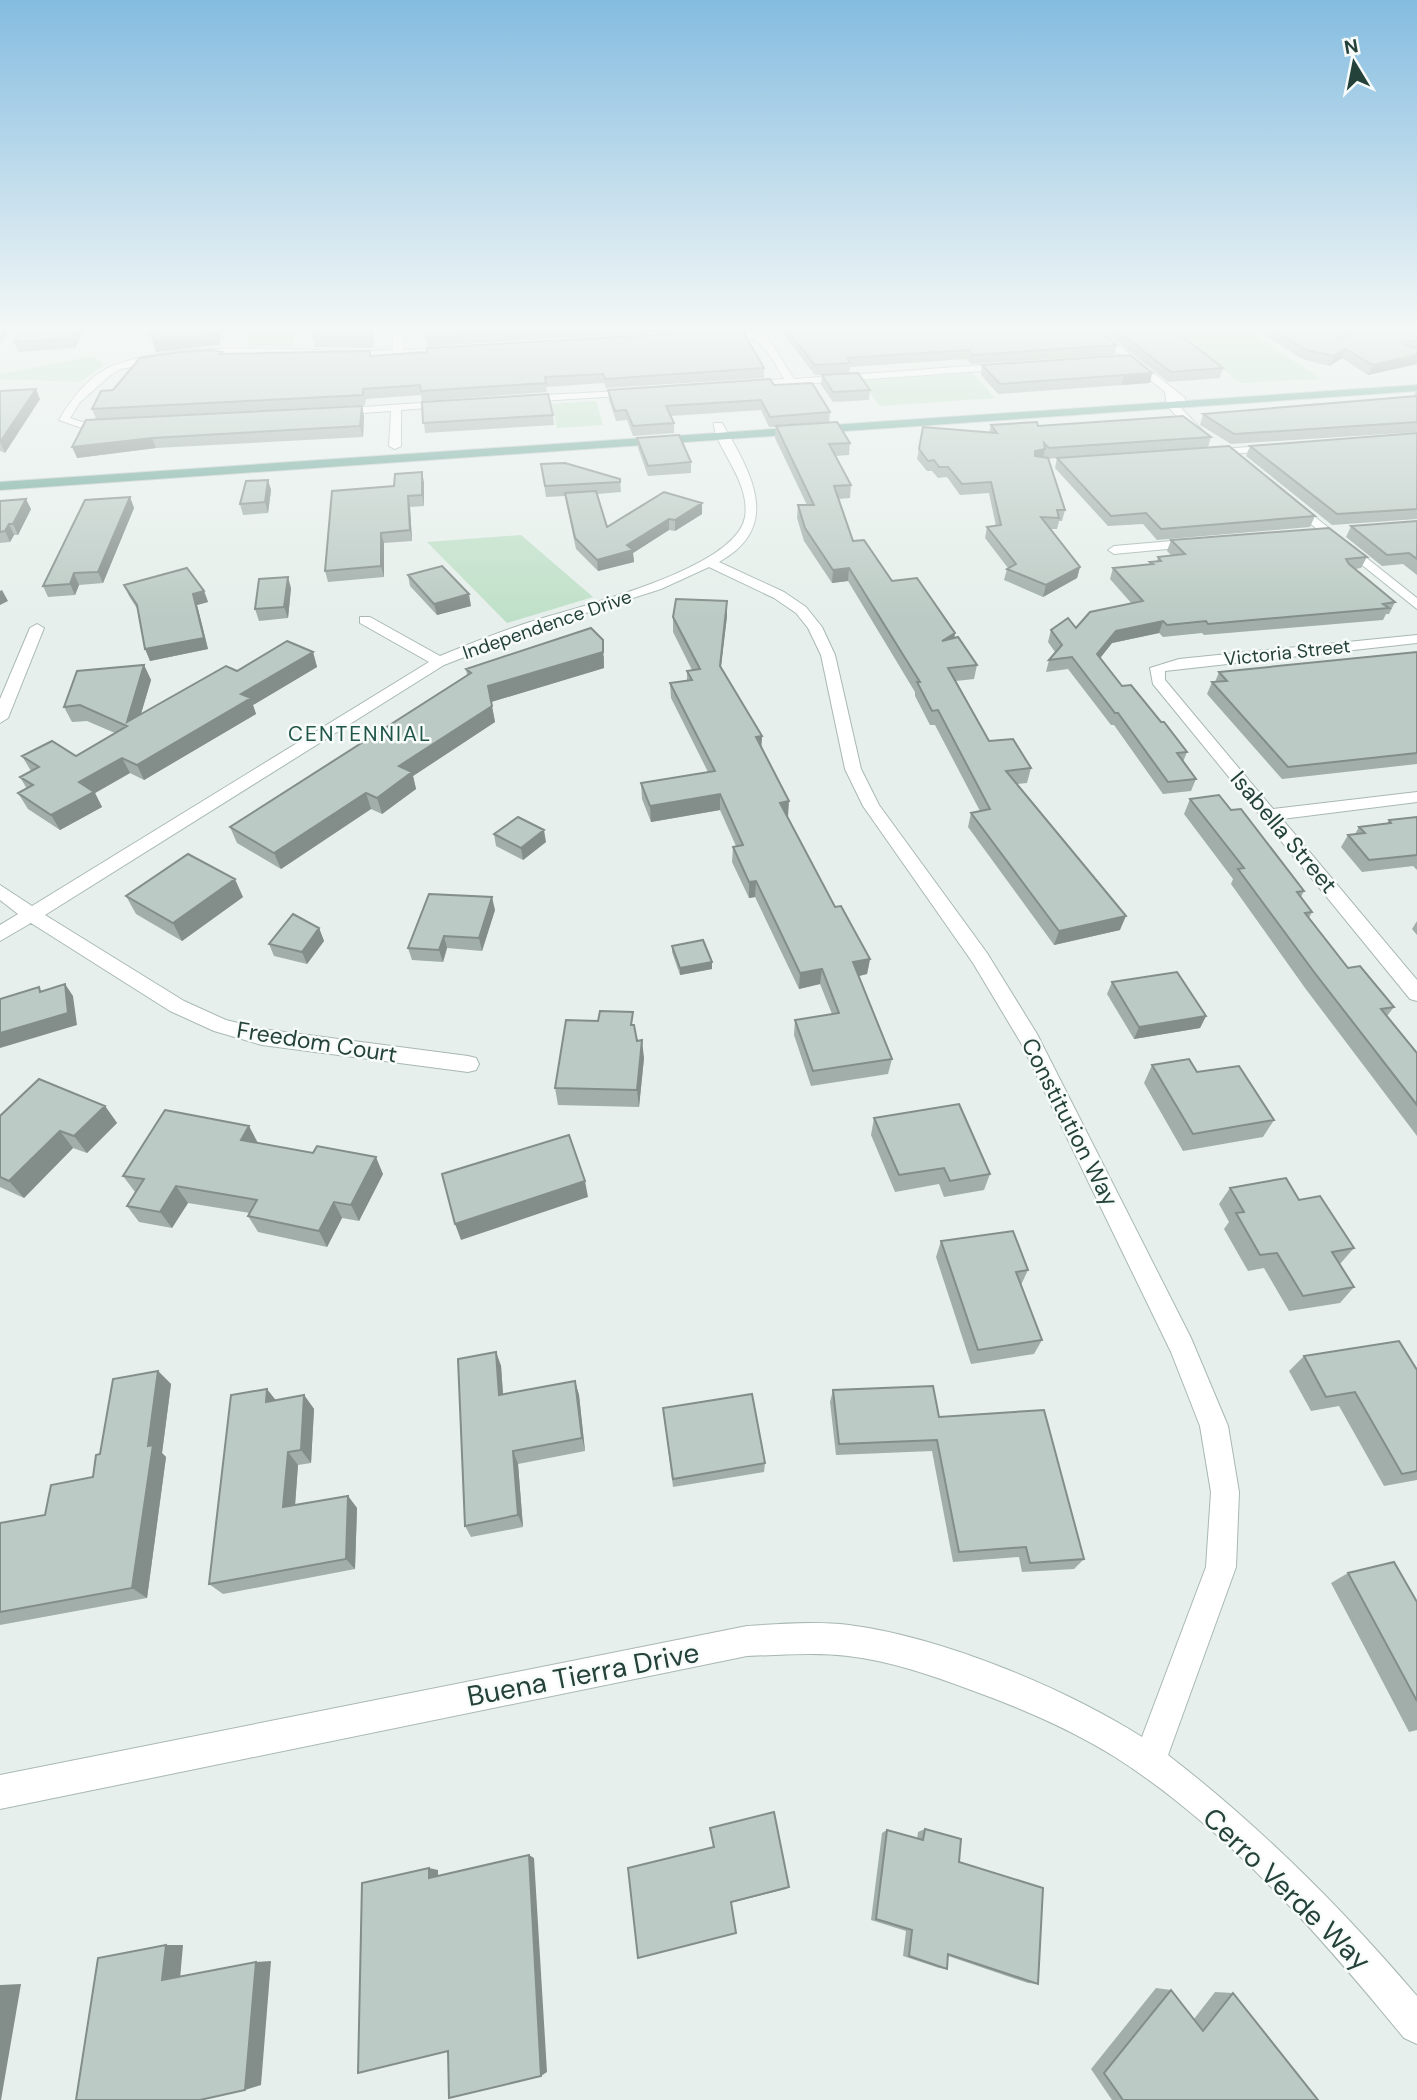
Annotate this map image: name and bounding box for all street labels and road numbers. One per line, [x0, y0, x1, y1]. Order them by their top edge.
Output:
street label: Independence Drive [459, 584, 635, 665]
street label: Victoria Street [1223, 633, 1352, 672]
street label: Isabella Street [1224, 765, 1344, 899]
street label: Freedom Court [235, 1015, 399, 1069]
street label: Constitution Way [1015, 1033, 1125, 1211]
street label: Buena Tierra Drive [464, 1634, 702, 1715]
street label: Cerro Verde Way [1195, 1800, 1379, 1979]

